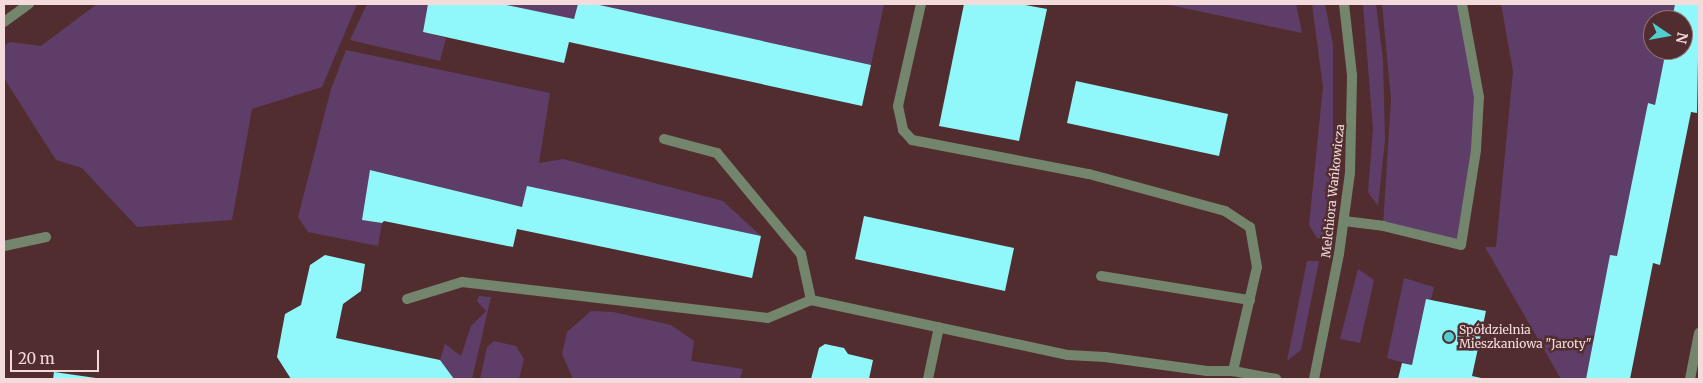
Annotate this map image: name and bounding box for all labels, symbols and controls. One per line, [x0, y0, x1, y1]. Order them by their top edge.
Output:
north arrow [1643, 10, 1693, 60]
text: N [1672, 31, 1692, 45]
street label: Melchiora Wańkowicza [1319, 123, 1347, 259]
place label: Spółdzielnia Mieszkaniowa "Jaroty" [1459, 323, 1592, 351]
marker: Spółdzielnia Mieszkaniowa "Jaroty" [1443, 331, 1455, 343]
scale bar [12, 340, 101, 372]
text: 20 m [18, 349, 55, 368]

